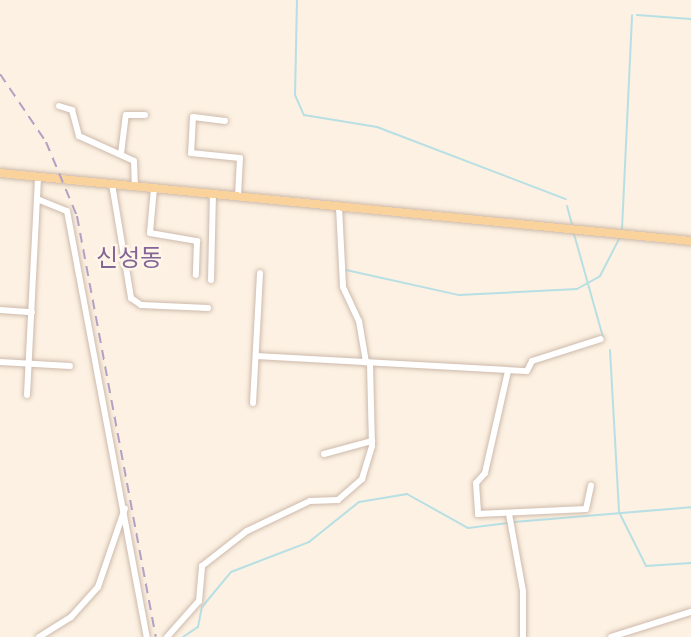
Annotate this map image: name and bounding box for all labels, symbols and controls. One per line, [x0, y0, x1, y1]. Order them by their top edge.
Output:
district label: 신성동 [96, 243, 162, 271]

